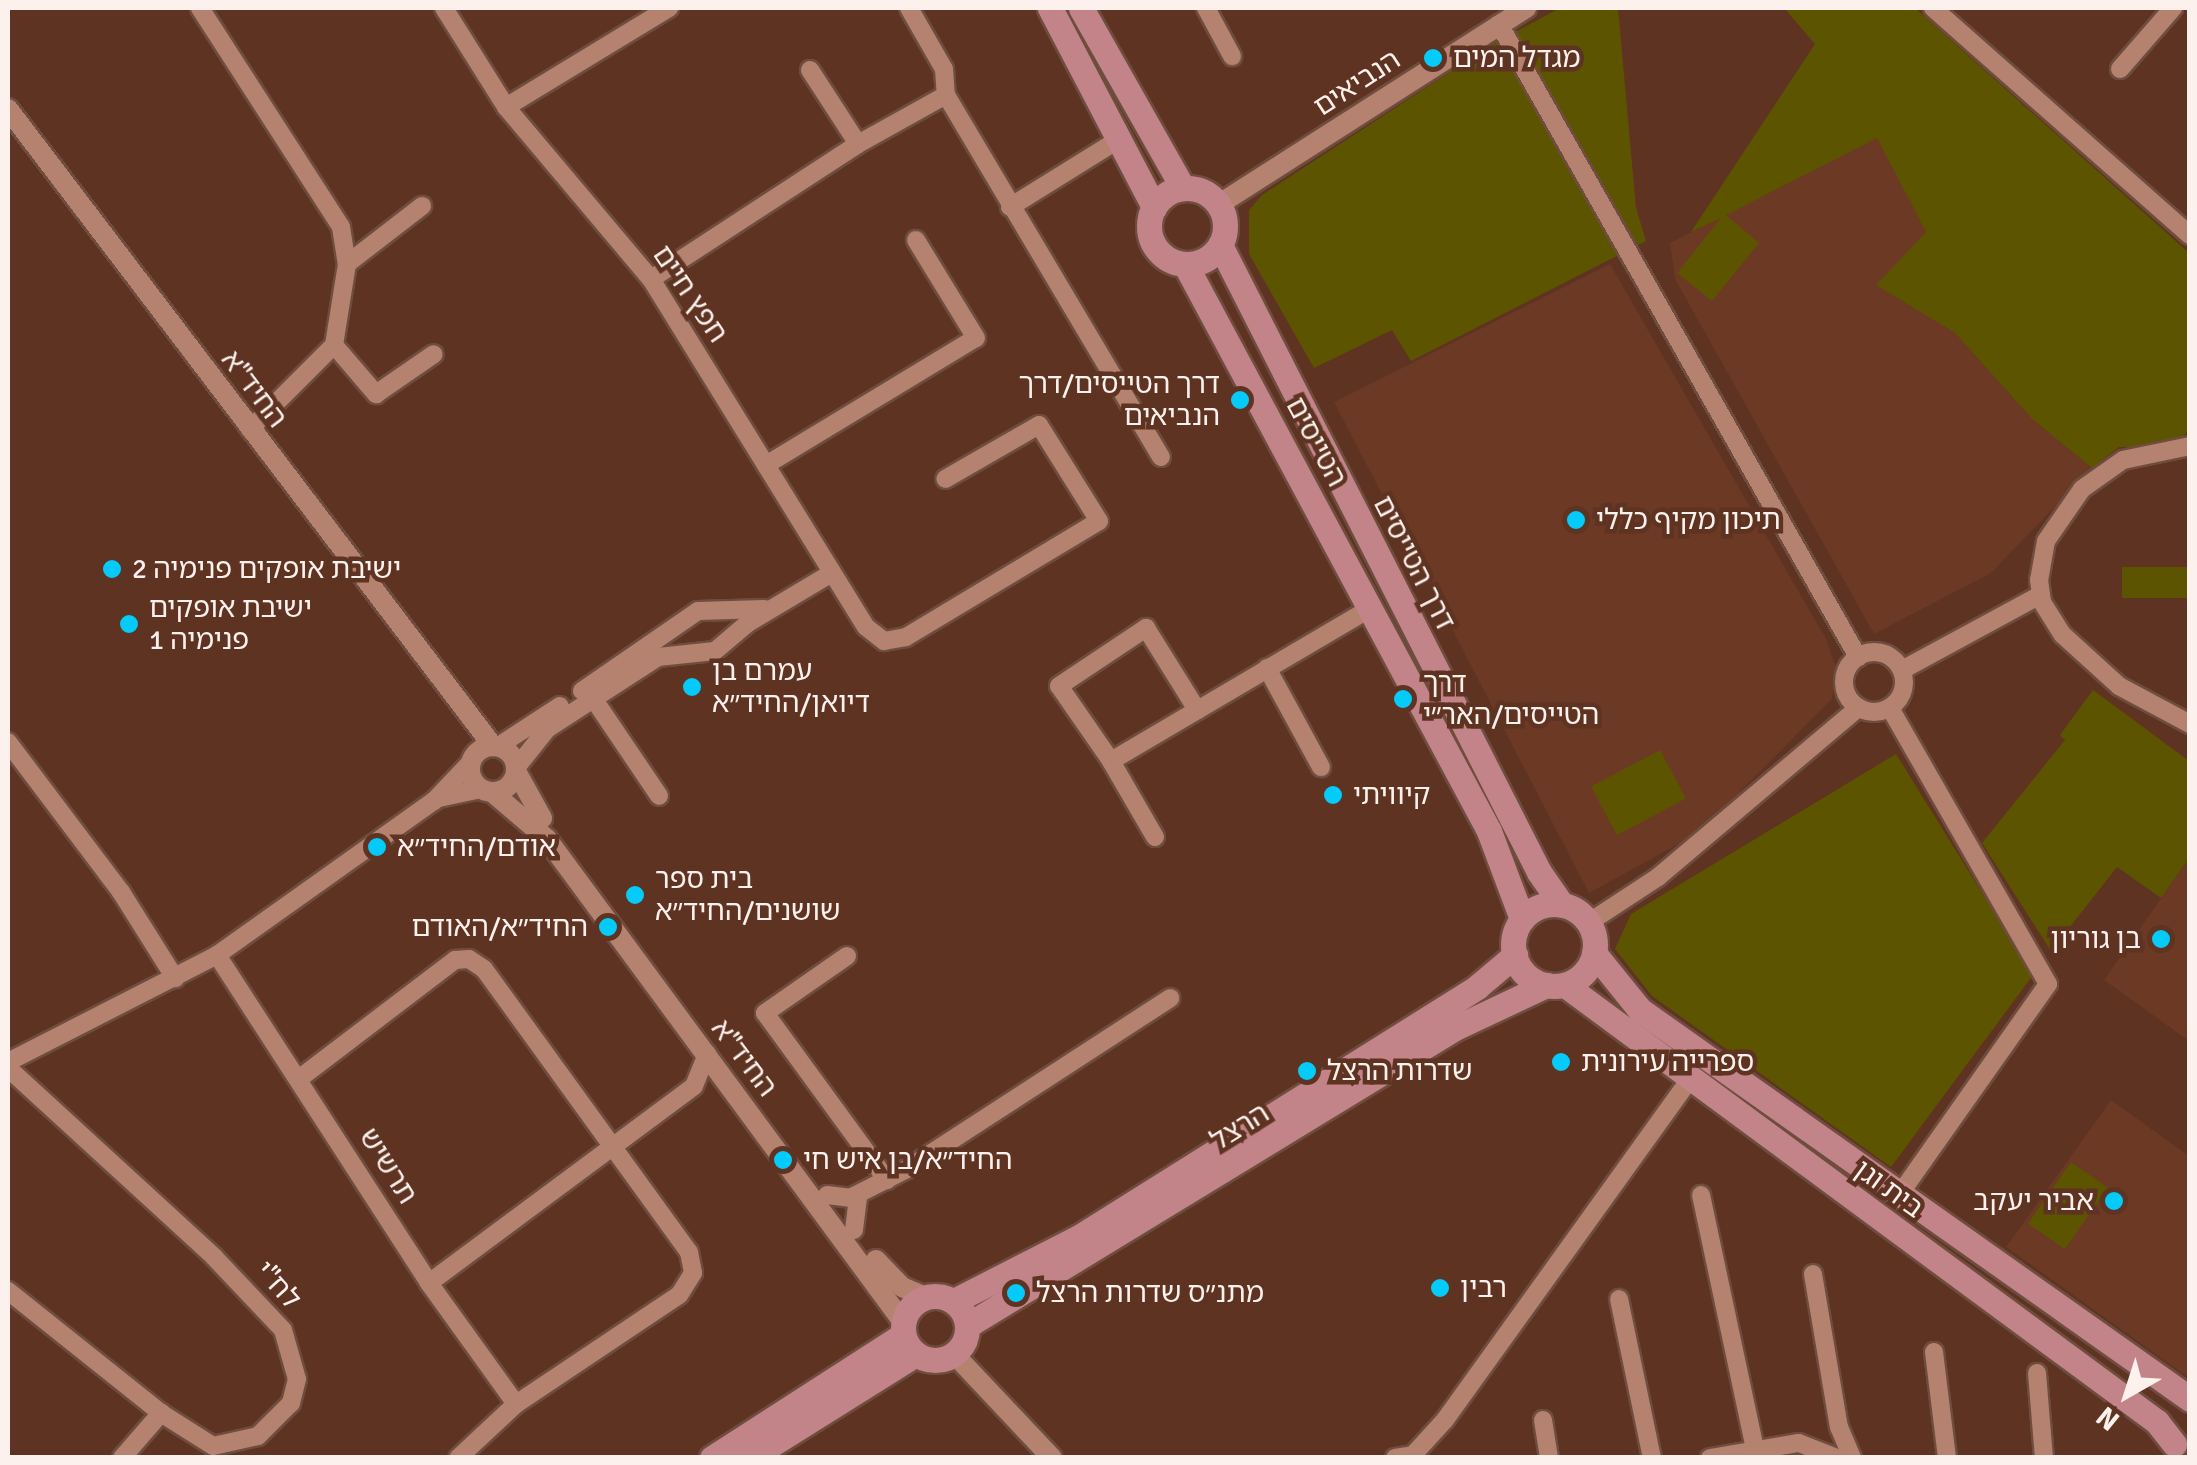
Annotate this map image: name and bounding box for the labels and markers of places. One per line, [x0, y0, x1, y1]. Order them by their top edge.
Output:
place label: מגדל המים [1453, 41, 1581, 75]
marker: מגדל המים [1422, 47, 1444, 69]
place label: דרך הטייסים/דרך הנביאים [1019, 367, 1220, 433]
marker: דרך הטייסים/דרך הנביאים [1229, 389, 1251, 411]
place label: תיכון מקיף כללי [1596, 503, 1781, 537]
marker: תיכון מקיף כללי [1565, 509, 1587, 531]
place label: ישיבת אופקים פנימיה 2 [132, 552, 401, 586]
marker: ישיבת אופקים פנימיה 2 [101, 558, 123, 580]
place label: ישיבת אופקים פנימיה 1 [149, 591, 312, 657]
marker: ישיבת אופקים פנימיה 1 [118, 613, 140, 635]
place label: עמרם בן דיואן/החיד״א [712, 654, 870, 720]
place label: דרך הטייסים/האר״י [1423, 666, 1599, 732]
marker: עמרם בן דיואן/החיד״א [681, 676, 703, 698]
marker: דרך הטייסים/האר״י [1392, 688, 1414, 710]
place label: קיוויתי [1353, 778, 1430, 812]
marker: קיוויתי [1322, 784, 1344, 806]
place label: אודם/החיד״א [397, 830, 556, 864]
marker: אודם/החיד״א [366, 836, 388, 858]
place label: בית ספר שושנים/החיד״א [655, 862, 840, 928]
marker: בית ספר שושנים/החיד״א [624, 884, 646, 906]
place label: החיד״א/האודם [411, 910, 588, 944]
marker: החיד״א/האודם [597, 916, 619, 938]
place label: בן גוריון [2050, 922, 2141, 956]
marker: בן גוריון [2150, 928, 2172, 950]
place label: ספרייה עירונית [1581, 1045, 1754, 1079]
marker: ספרייה עירונית [1550, 1051, 1572, 1073]
place label: שדרות הרצל [1327, 1054, 1472, 1088]
marker: שדרות הרצל [1296, 1060, 1318, 1082]
place label: החיד״א/בן איש חי [803, 1143, 1012, 1177]
marker: החיד״א/בן איש חי [772, 1149, 794, 1171]
place label: אביר יעקב [1973, 1184, 2094, 1218]
marker: אביר יעקב [2103, 1190, 2125, 1212]
place label: רבין [1460, 1271, 1507, 1305]
place label: מתנ״ס שדרות הרצל [1036, 1276, 1264, 1310]
marker: רבין [1429, 1277, 1451, 1299]
marker: מתנ״ס שדרות הרצל [1005, 1282, 1027, 1304]

